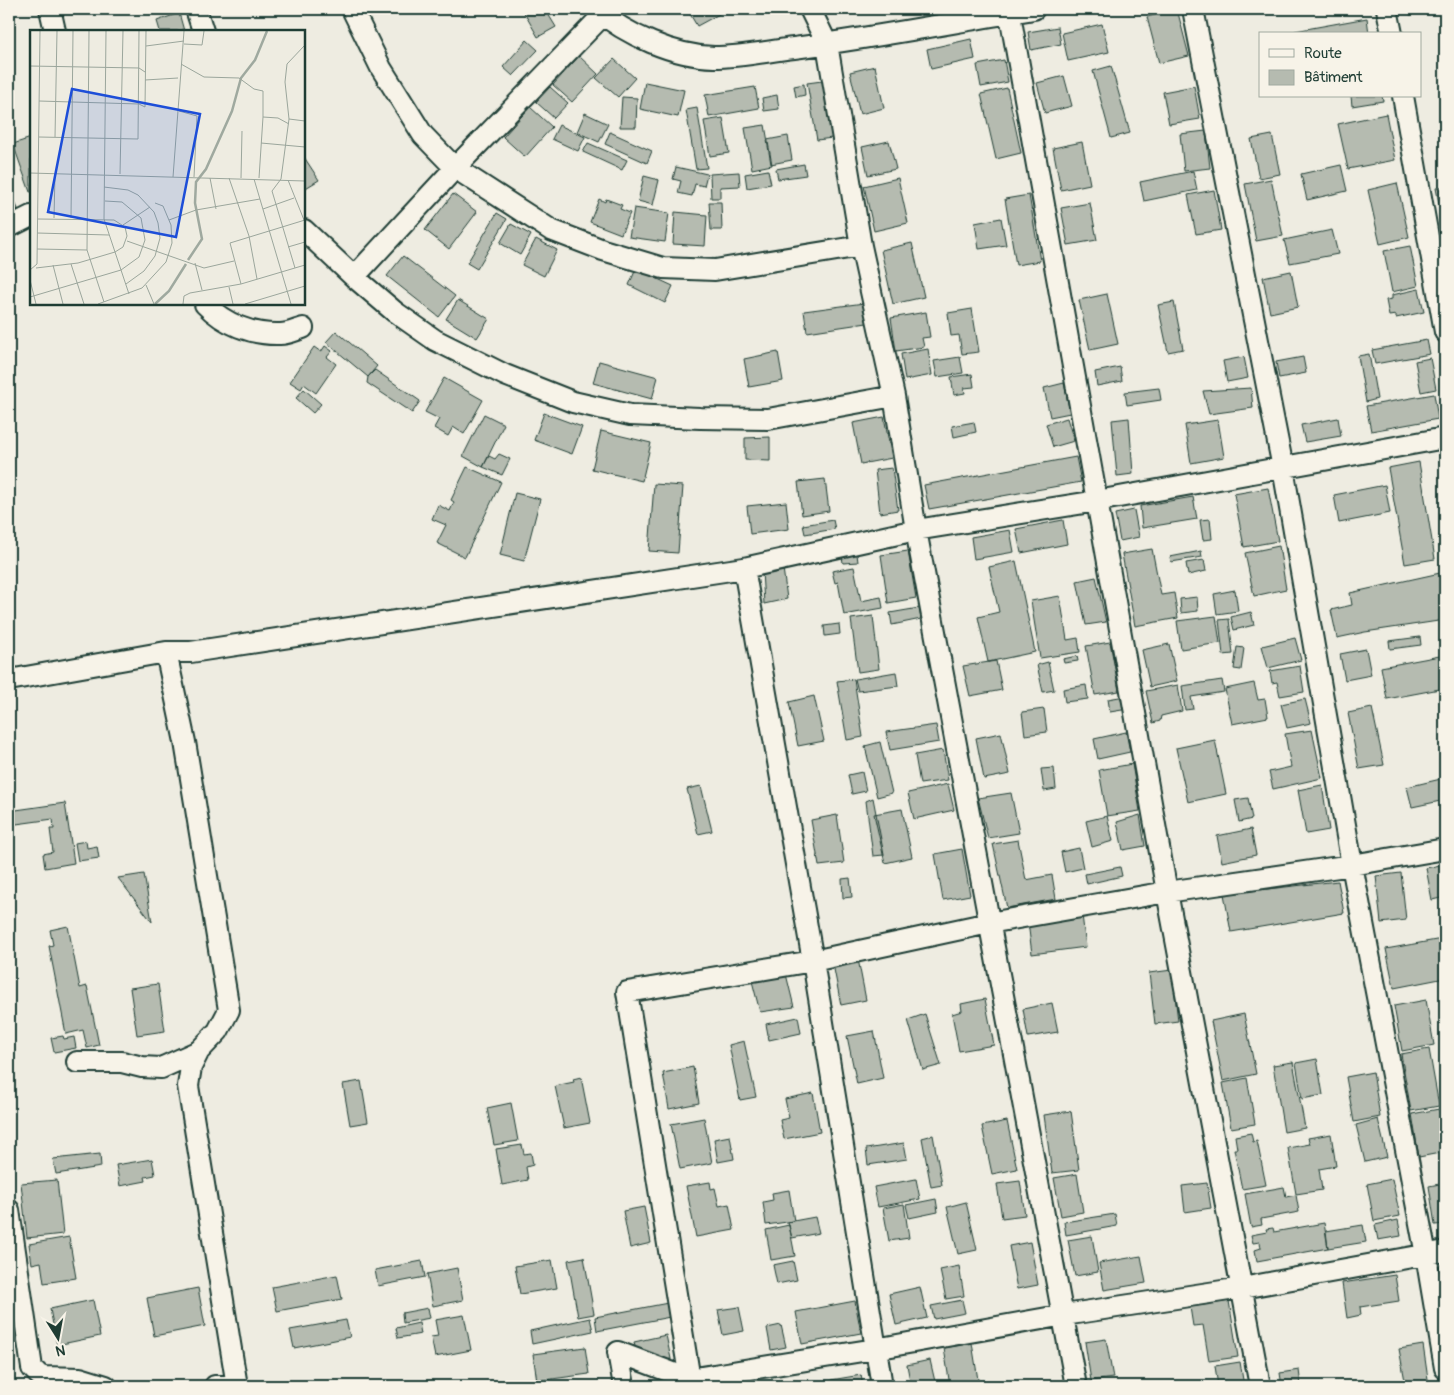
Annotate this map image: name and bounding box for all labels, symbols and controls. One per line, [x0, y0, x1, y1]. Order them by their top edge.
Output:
inset map [30, 30, 305, 305]
legend [1259, 32, 1422, 98]
text: Route [1304, 44, 1342, 63]
text: Bâtiment [1304, 68, 1364, 87]
north arrow [32, 1312, 82, 1362]
text: N [54, 1341, 67, 1360]

